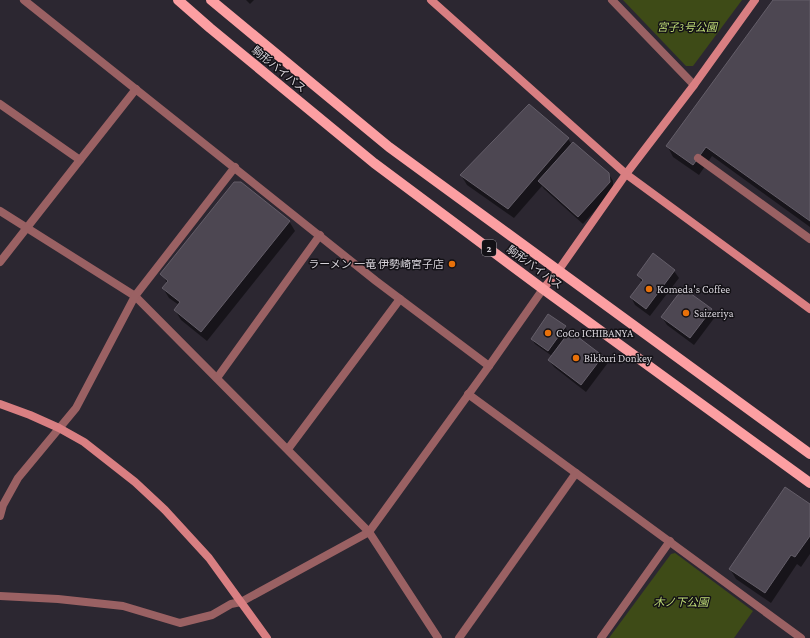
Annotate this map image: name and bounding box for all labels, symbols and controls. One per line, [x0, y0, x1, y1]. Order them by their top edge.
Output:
park label: 宮子3号公園 [657, 21, 719, 33]
street label: 駒形バイパス [250, 44, 308, 94]
road number: 2 [482, 240, 496, 256]
street label: 駒形バイパス [505, 243, 565, 291]
place label: ラーメン 一竜 伊勢崎宮子店 [308, 258, 444, 270]
marker: ラーメン 一竜 伊勢崎宮子店 [447, 259, 457, 269]
place label: Komeda's Coffee [657, 283, 730, 295]
marker: Komeda's Coffee [644, 284, 654, 294]
place label: Saizeriya [694, 307, 734, 320]
marker: Saizeriya [681, 308, 691, 318]
place label: CoCo ICHIBANYA [556, 327, 634, 339]
marker: CoCo ICHIBANYA [543, 328, 553, 338]
place label: Bikkuri Donkey [584, 352, 653, 365]
marker: Bikkuri Donkey [571, 353, 581, 363]
park label: 木ノ下公園 [654, 596, 710, 608]

